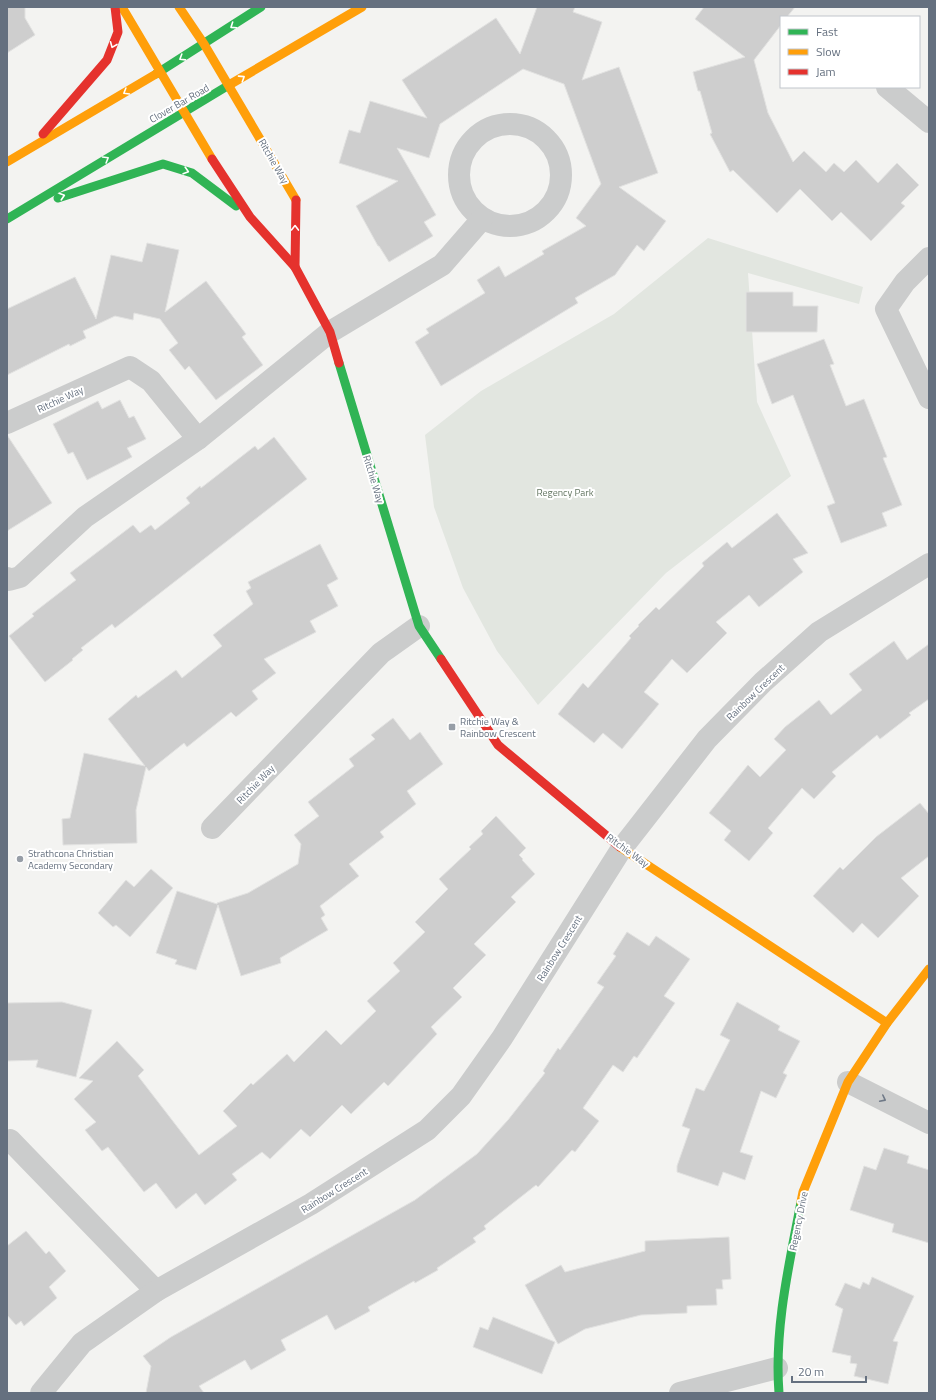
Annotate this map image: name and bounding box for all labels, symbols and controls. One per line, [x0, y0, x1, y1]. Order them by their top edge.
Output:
legend [780, 16, 920, 88]
one-way arrow [230, 21, 237, 28]
text: Fast [816, 22, 839, 41]
one-way arrow [109, 41, 117, 48]
text: Slow [816, 42, 841, 61]
one-way arrow [179, 53, 186, 61]
text: Jam [816, 62, 836, 81]
one-way arrow [238, 75, 245, 83]
street label: Clover Bar Road [147, 80, 212, 127]
one-way arrow [123, 87, 130, 94]
street label: Ritchie Way [255, 136, 293, 187]
one-way arrow [102, 156, 109, 163]
one-way arrow [182, 166, 189, 175]
one-way arrow [58, 193, 65, 201]
one-way arrow [291, 225, 300, 231]
street label: Ritchie Way [35, 382, 86, 417]
street label: Ritchie Way [359, 453, 388, 505]
park label: Regency Park [536, 485, 594, 500]
street label: Rainbow Crescent [723, 660, 788, 724]
place label: Ritchie Way & Rainbow Crescent [460, 714, 536, 741]
marker: Ritchie Way & Rainbow Crescent [447, 722, 457, 732]
street label: Ritchie Way [233, 761, 278, 807]
street label: Ritchie Way [603, 830, 652, 871]
place label: Strathcona Christian Academy Secondary [28, 846, 114, 873]
marker: Strathcona Christian Academy Secondary [15, 854, 25, 864]
street label: Rainbow Crescent [533, 912, 586, 984]
one-way arrow [878, 1095, 886, 1102]
street label: Rainbow Crescent [298, 1164, 371, 1217]
street label: Regency Drive [785, 1190, 812, 1252]
scale bar [792, 1358, 866, 1384]
text: 20 m [798, 1362, 824, 1381]

